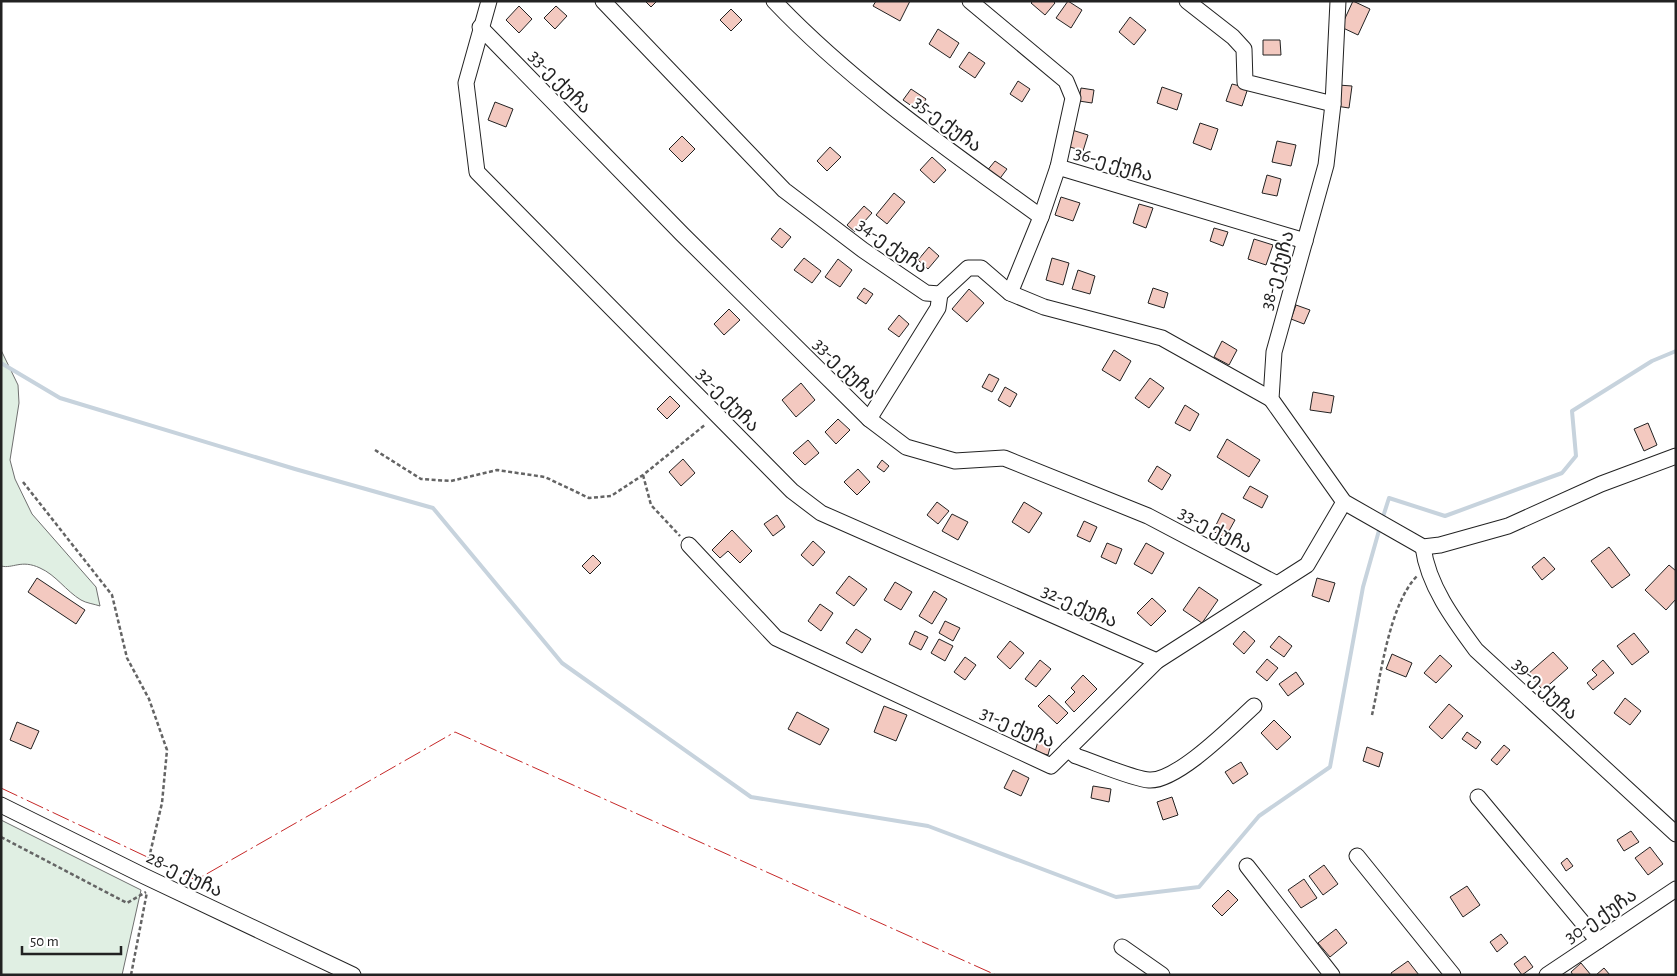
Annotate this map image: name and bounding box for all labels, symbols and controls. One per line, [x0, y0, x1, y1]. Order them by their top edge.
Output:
street label: 33-ე ქუჩა [525, 47, 595, 118]
street label: 35-ე ქუჩა [909, 92, 985, 157]
street label: 36-ე ქუჩა [1072, 143, 1155, 186]
street label: 34-ე ქუჩა [853, 215, 931, 278]
street label: 38-ე ქუჩა [1257, 229, 1299, 312]
street label: 33-ე ქუჩა [809, 334, 880, 404]
street label: 32-ე ქუჩა [692, 364, 763, 436]
street label: 33-ე ქუჩა [1175, 503, 1255, 558]
street label: 32-ე ქუჩა [1038, 581, 1120, 632]
street label: 39-ე ქუჩა [1508, 654, 1581, 724]
street label: 31-ე ქუჩა [977, 703, 1057, 752]
street label: 28-ე ქუჩა [143, 848, 225, 902]
street label: 30-ე ქუჩა [1561, 885, 1641, 948]
scale bar [22, 924, 121, 956]
text: 50 m [30, 934, 59, 949]

